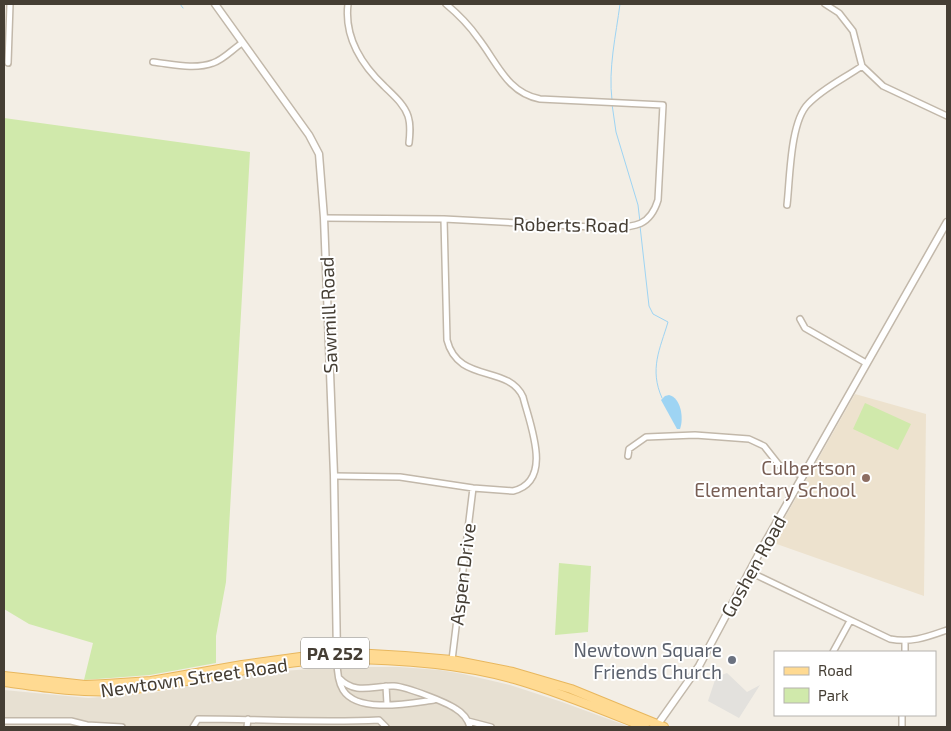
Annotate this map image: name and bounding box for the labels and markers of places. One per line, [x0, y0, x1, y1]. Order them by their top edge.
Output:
place label: Culbertson Elementary School [694, 456, 856, 501]
marker: Culbertson Elementary School [860, 472, 872, 484]
place label: Newtown Square Friends Church [574, 638, 722, 683]
marker: Newtown Square Friends Church [726, 654, 738, 666]

